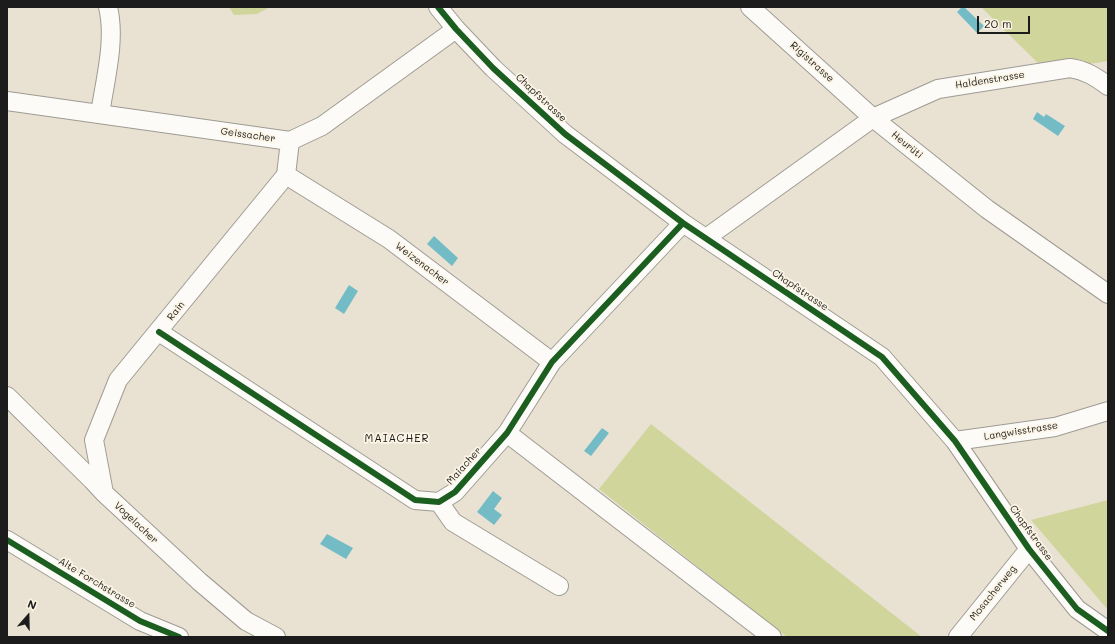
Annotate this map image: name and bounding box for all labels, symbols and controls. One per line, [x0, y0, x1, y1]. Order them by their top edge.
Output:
scale bar [979, 8, 1032, 34]
text: 20 m [984, 15, 1012, 31]
street label: Rigistrasse [788, 39, 836, 85]
street label: Haldenstrasse [954, 69, 1026, 91]
street label: Chapfstrasse [513, 71, 569, 125]
street label: Geissacher [220, 125, 276, 145]
street label: Heurüti [889, 129, 925, 161]
street label: Weizenacher [393, 240, 451, 288]
street label: Chapfstrasse [769, 267, 831, 313]
street label: Rain [165, 299, 187, 323]
street label: Langwisstrasse [983, 419, 1059, 443]
district label: MAIACHER [364, 432, 430, 446]
street label: Maiacher [444, 445, 484, 487]
street label: Vogelacher [111, 500, 161, 546]
street label: Chapfstrasse [1007, 503, 1055, 563]
street label: Alte Forchstrasse [56, 555, 138, 611]
street label: Mosacherweg [967, 563, 1019, 623]
north arrow [8, 596, 48, 636]
text: N [26, 596, 39, 613]

